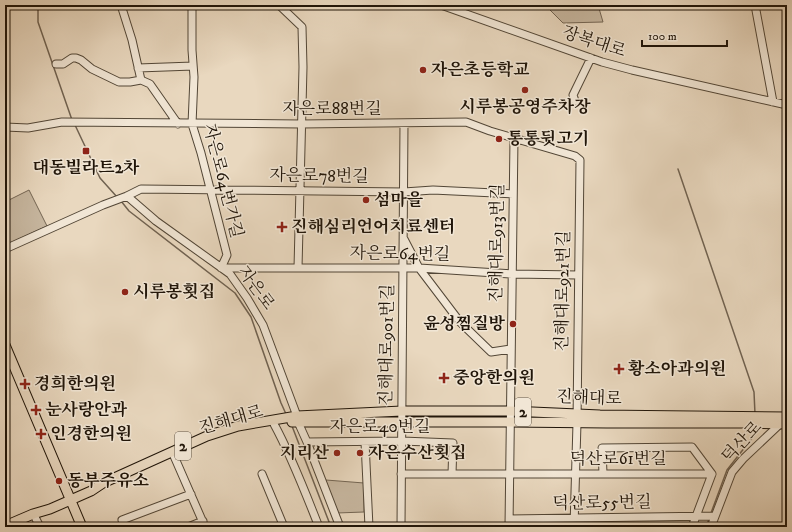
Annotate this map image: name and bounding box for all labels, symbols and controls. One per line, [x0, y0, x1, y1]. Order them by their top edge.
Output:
street label: 장복대로 [559, 21, 629, 63]
scale bar [642, 22, 727, 48]
text: 100 m [648, 29, 677, 44]
place label: 자은초등학교 [431, 59, 530, 81]
marker: 자은초등학교 [418, 65, 428, 75]
marker: 시루봉공영주차장 [520, 85, 530, 95]
place label: 시루봉공영주차장 [459, 96, 591, 118]
street label: 자은로88번길 [282, 98, 382, 120]
street label: 자은로64번가길 [198, 121, 248, 241]
place label: 통통뒷고기 [507, 128, 589, 150]
marker: 통통뒷고기 [494, 134, 504, 144]
marker: 대동빌라트2차 [81, 146, 91, 156]
place label: 대동빌라트2차 [33, 157, 140, 179]
street label: 자은로78번길 [269, 164, 369, 188]
street label: 진해대로913번길 [485, 183, 509, 303]
place label: 섬마을 [374, 189, 424, 211]
marker: 섬마을 [361, 195, 371, 205]
place label: 진해심리언어치료센터 [291, 216, 455, 238]
marker: 진해심리언어치료센터 [276, 221, 288, 233]
street label: 진해대로921번길 [551, 230, 575, 352]
street label: 자은로64번길 [349, 242, 451, 266]
street label: 자은로 [233, 262, 280, 315]
place label: 시루봉횟집 [133, 281, 215, 303]
street label: 진해대로901번길 [375, 284, 399, 406]
marker: 시루봉횟집 [120, 287, 130, 297]
place label: 윤성찜질방 [423, 313, 506, 335]
marker: 윤성찜질방 [508, 319, 518, 329]
place label: 황소아과의원 [628, 358, 727, 380]
marker: 황소아과의원 [613, 363, 625, 375]
place label: 중앙한의원 [453, 367, 535, 389]
marker: 중앙한의원 [438, 372, 450, 384]
place label: 경희한의원 [34, 373, 116, 395]
marker: 경희한의원 [19, 378, 31, 390]
street label: 진해대로 [556, 386, 623, 410]
road number: 2 [515, 398, 531, 426]
place label: 눈사랑안과 [45, 399, 128, 421]
street label: 진해대로 [196, 400, 266, 440]
marker: 눈사랑안과 [30, 404, 42, 416]
street label: 자은로40번길 [329, 416, 431, 438]
street label: 덕산로 [717, 416, 767, 468]
place label: 인경한의원 [50, 423, 132, 445]
marker: 인경한의원 [35, 428, 47, 440]
road number: 2 [175, 432, 191, 460]
place label: 지리산 [280, 442, 330, 464]
place label: 자은수산횟집 [368, 442, 467, 464]
marker: 지리산 [332, 448, 342, 458]
marker: 자은수산횟집 [355, 448, 365, 458]
street label: 덕산로61번길 [569, 448, 667, 470]
place label: 동부주유소 [67, 470, 149, 492]
marker: 동부주유소 [54, 476, 64, 486]
street label: 덕산로55번길 [552, 491, 652, 515]

